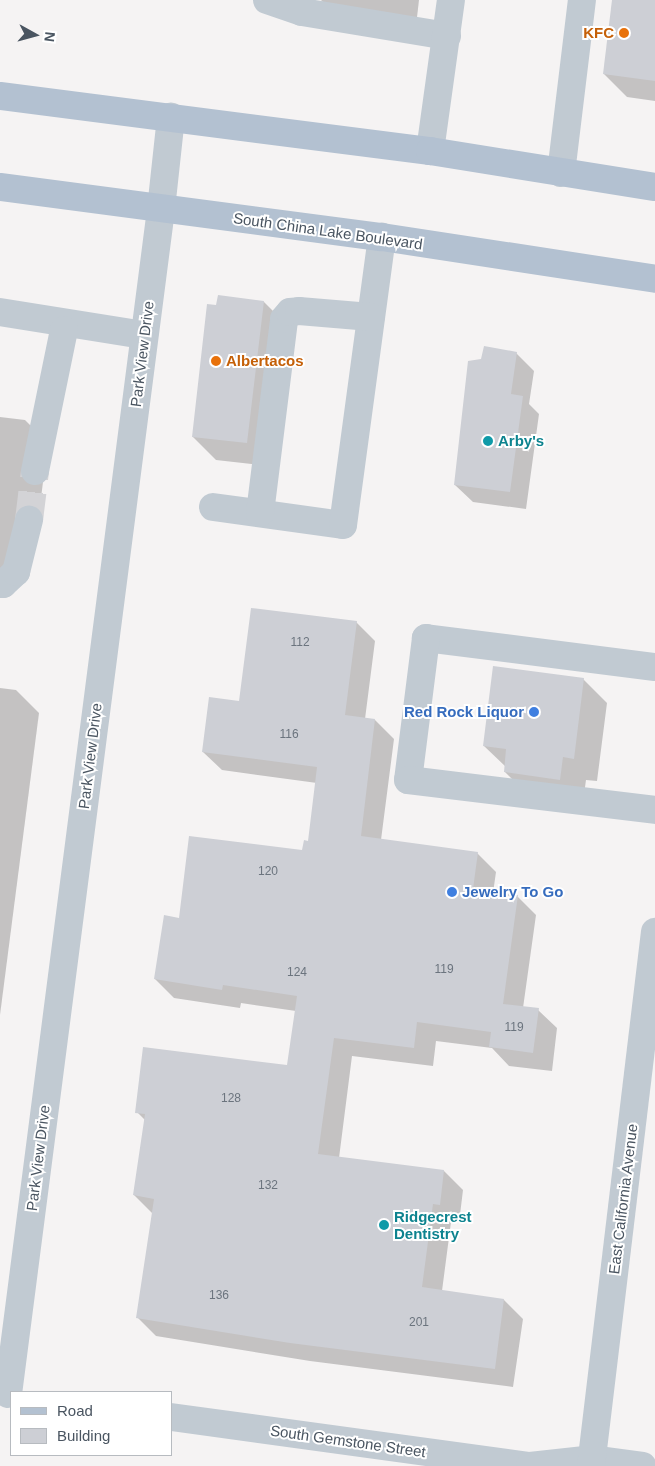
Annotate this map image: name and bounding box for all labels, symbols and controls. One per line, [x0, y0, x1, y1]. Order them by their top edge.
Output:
north arrow [10, 10, 60, 60]
place label: KFC [583, 24, 614, 42]
marker: KFC [618, 27, 630, 39]
text: N [41, 31, 58, 43]
street label: South China Lake Boulevard [232, 209, 424, 253]
street label: Park View Drive [127, 300, 157, 408]
place label: Albertacos [226, 352, 304, 370]
marker: Albertacos [210, 355, 222, 367]
place label: Arby's [498, 432, 544, 450]
marker: Arby's [482, 435, 494, 447]
house number: 112 [290, 636, 310, 650]
street label: Park View Drive [75, 702, 105, 810]
place label: Red Rock Liquor [404, 703, 524, 721]
marker: Red Rock Liquor [528, 706, 540, 718]
house number: 116 [279, 728, 299, 742]
house number: 120 [258, 865, 278, 879]
place label: Jewelry To Go [462, 883, 563, 901]
marker: Jewelry To Go [446, 886, 458, 898]
house number: 119 [434, 963, 454, 977]
house number: 124 [287, 966, 307, 980]
house number: 119 [504, 1021, 524, 1035]
house number: 128 [221, 1092, 241, 1106]
street label: Park View Drive [23, 1104, 53, 1212]
street label: East California Avenue [605, 1122, 641, 1276]
house number: 132 [258, 1179, 278, 1193]
place label: Ridgecrest Dentistry [394, 1207, 472, 1242]
marker: Ridgecrest Dentistry [378, 1219, 390, 1231]
house number: 136 [209, 1289, 229, 1303]
house number: 201 [409, 1316, 429, 1330]
legend [10, 1391, 172, 1456]
text: Road [57, 1402, 93, 1419]
street label: South Gemstone Street [269, 1421, 427, 1461]
text: Building [57, 1427, 110, 1444]

